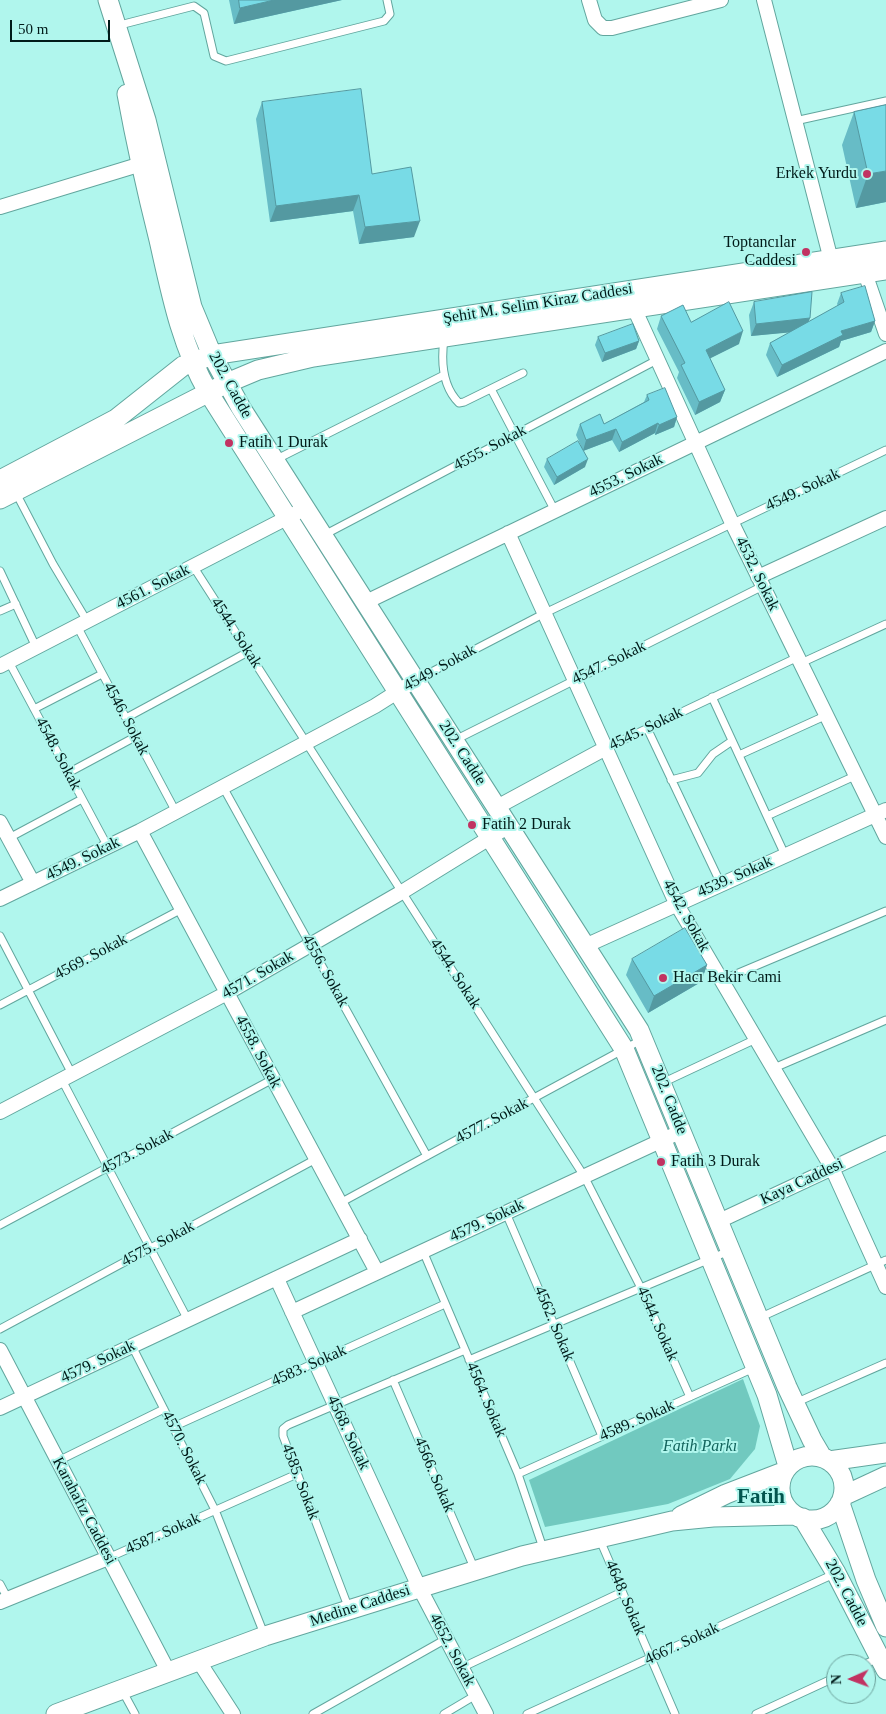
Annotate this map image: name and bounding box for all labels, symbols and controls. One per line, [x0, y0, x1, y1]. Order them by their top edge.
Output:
scale bar [12, 10, 112, 42]
text: 50 m [18, 21, 48, 37]
place label: Erkek Yurdu [776, 164, 857, 184]
marker: Erkek Yurdu [861, 168, 873, 180]
place label: Toptancılar Caddesi [723, 233, 796, 271]
marker: Toptancılar Caddesi [800, 246, 812, 258]
street label: Şehit M. Selim Kiraz Caddesi [442, 280, 634, 328]
street label: 202. Cadde [204, 348, 256, 422]
street label: 4555. Sokak [450, 421, 530, 475]
place label: Fatih 1 Durak [239, 433, 328, 453]
marker: Fatih 1 Durak [223, 437, 235, 449]
street label: 4553. Sokak [586, 450, 666, 502]
street label: 4549. Sokak [763, 464, 843, 516]
street label: 4532. Sokak [731, 534, 783, 614]
street label: 4561. Sokak [113, 560, 193, 614]
street label: 4544. Sokak [206, 594, 266, 672]
street label: 4547. Sokak [569, 637, 649, 689]
street label: 4549. Sokak [400, 640, 480, 696]
street label: 4546. Sokak [99, 679, 153, 759]
street label: 4545. Sokak [606, 703, 686, 755]
street label: 4548. Sokak [31, 714, 85, 794]
street label: 202. Cadde [434, 717, 490, 789]
place label: Fatih 2 Durak [482, 815, 571, 835]
marker: Fatih 2 Durak [466, 819, 478, 831]
street label: 4549. Sokak [43, 833, 123, 885]
street label: 4539. Sokak [695, 852, 775, 902]
street label: 4542. Sokak [658, 876, 714, 956]
street label: 4569. Sokak [51, 930, 131, 984]
street label: 4556. Sokak [297, 931, 353, 1011]
street label: 4544. Sokak [425, 935, 485, 1013]
street label: 4571. Sokak [219, 947, 297, 1003]
place label: Hacı Bekir Cami [673, 968, 781, 988]
marker: Hacı Bekir Cami [657, 972, 669, 984]
street label: 4558. Sokak [231, 1012, 285, 1092]
street label: 202. Cadde [646, 1063, 692, 1137]
street label: 4577. Sokak [452, 1094, 532, 1148]
street label: 4573. Sokak [97, 1125, 177, 1179]
place label: Fatih 3 Durak [671, 1152, 760, 1172]
street label: Kaya Caddesi [757, 1154, 847, 1210]
marker: Fatih 3 Durak [655, 1156, 667, 1168]
street label: 4579. Sokak [447, 1195, 527, 1247]
street label: 4575. Sokak [118, 1217, 198, 1271]
street label: 4562. Sokak [530, 1283, 578, 1365]
street label: 4544. Sokak [632, 1284, 682, 1364]
street label: 4579. Sokak [58, 1336, 138, 1388]
street label: 4583. Sokak [269, 1341, 349, 1391]
street label: 4564. Sokak [462, 1359, 510, 1441]
street label: 4568. Sokak [322, 1393, 374, 1473]
street label: 4589. Sokak [597, 1396, 677, 1446]
street label: 4570. Sokak [157, 1408, 211, 1488]
street label: 4566. Sokak [410, 1434, 458, 1516]
park label: Fatih Parkı [663, 1437, 737, 1457]
street label: 4585. Sokak [277, 1441, 323, 1523]
street label: Karahafız Caddesi [48, 1454, 120, 1568]
district label: Fatih [737, 1485, 785, 1511]
street label: 4587. Sokak [123, 1509, 203, 1559]
street label: 202. Cadde [820, 1556, 872, 1630]
street label: 4648. Sokak [601, 1557, 649, 1639]
street label: Medine Caddesi [307, 1581, 413, 1631]
street label: 4652. Sokak [425, 1610, 479, 1690]
street label: 4667. Sokak [642, 1618, 722, 1670]
north arrow [826, 1654, 876, 1704]
text: N [829, 1674, 844, 1685]

